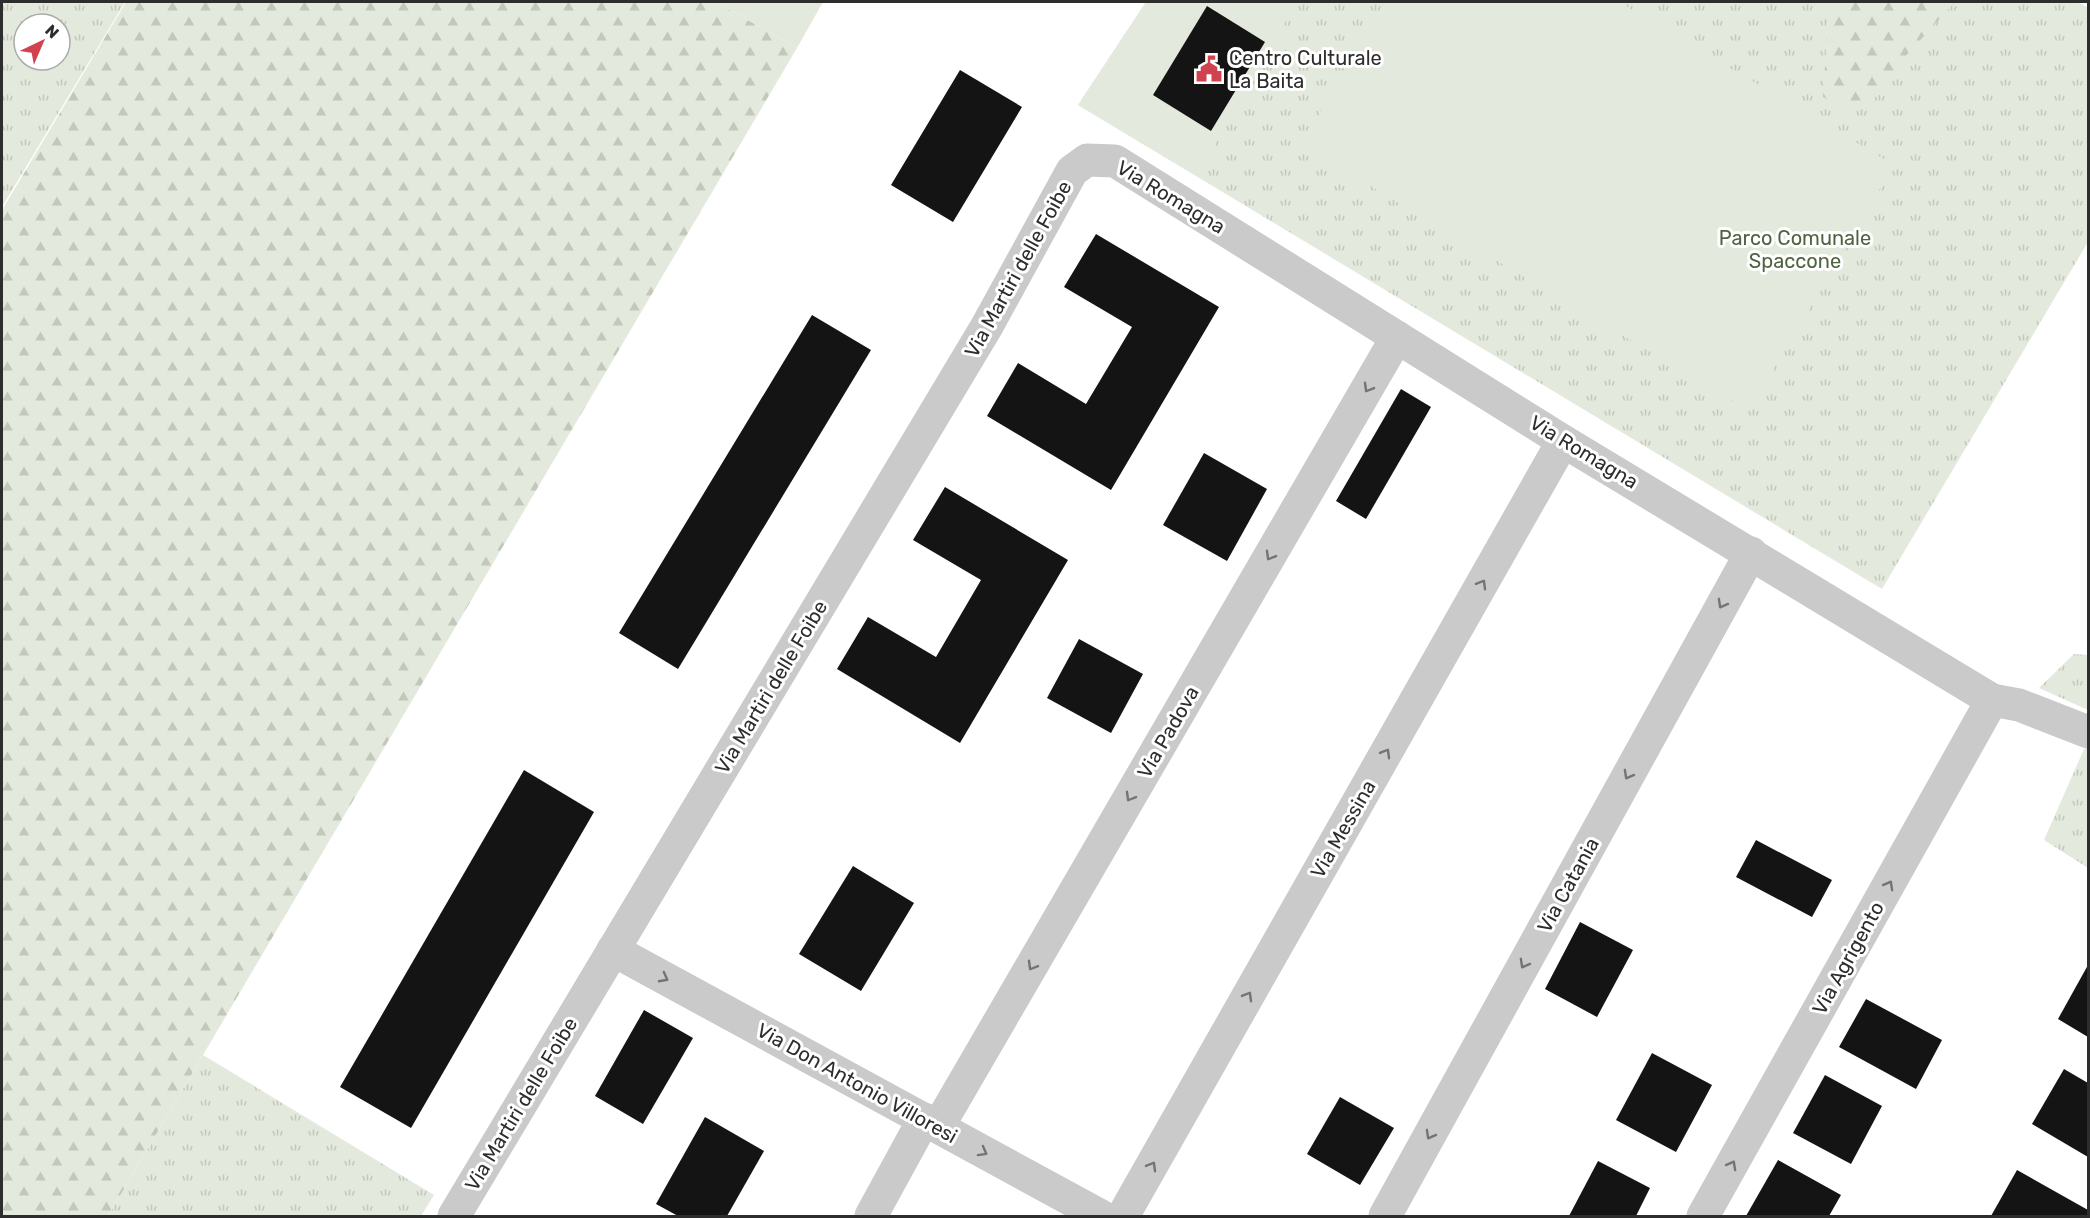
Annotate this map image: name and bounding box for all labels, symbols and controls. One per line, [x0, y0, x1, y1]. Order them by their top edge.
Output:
north arrow [12, 12, 72, 72]
text: N [41, 21, 63, 42]
place label: Centro Culturale La Baita [1229, 46, 1382, 93]
public building icon: Centro Culturale La Baita [1194, 54, 1224, 84]
street label: Via Romagna [1112, 155, 1230, 239]
street label: Via Martiri delle Foibe [959, 177, 1077, 361]
park label: Parco Comunale Spaccone [1719, 226, 1871, 273]
one-way arrow [1364, 382, 1375, 392]
street label: Via Romagna [1525, 410, 1643, 494]
one-way arrow [1266, 550, 1277, 560]
one-way arrow [1475, 580, 1486, 590]
street label: Via Martiri delle Foibe [710, 596, 832, 778]
one-way arrow [1718, 598, 1730, 608]
street label: Via Padova [1132, 682, 1204, 782]
one-way arrow [1379, 749, 1390, 760]
one-way arrow [1624, 768, 1635, 779]
street label: Via Messina [1305, 776, 1381, 882]
one-way arrow [1125, 791, 1137, 801]
street label: Via Catania [1532, 833, 1604, 937]
one-way arrow [1881, 881, 1893, 892]
street label: Via Agrigento [1807, 897, 1889, 1019]
one-way arrow [1520, 958, 1531, 968]
one-way arrow [1027, 960, 1039, 970]
one-way arrow [658, 971, 668, 982]
one-way arrow [1241, 992, 1252, 1002]
street label: Via Martiri delle Foibe [460, 1013, 582, 1195]
street label: Via Don Antonio Villoresi [752, 1018, 962, 1148]
one-way arrow [1426, 1128, 1437, 1139]
one-way arrow [977, 1145, 987, 1156]
one-way arrow [1145, 1161, 1156, 1172]
one-way arrow [1725, 1161, 1736, 1172]

